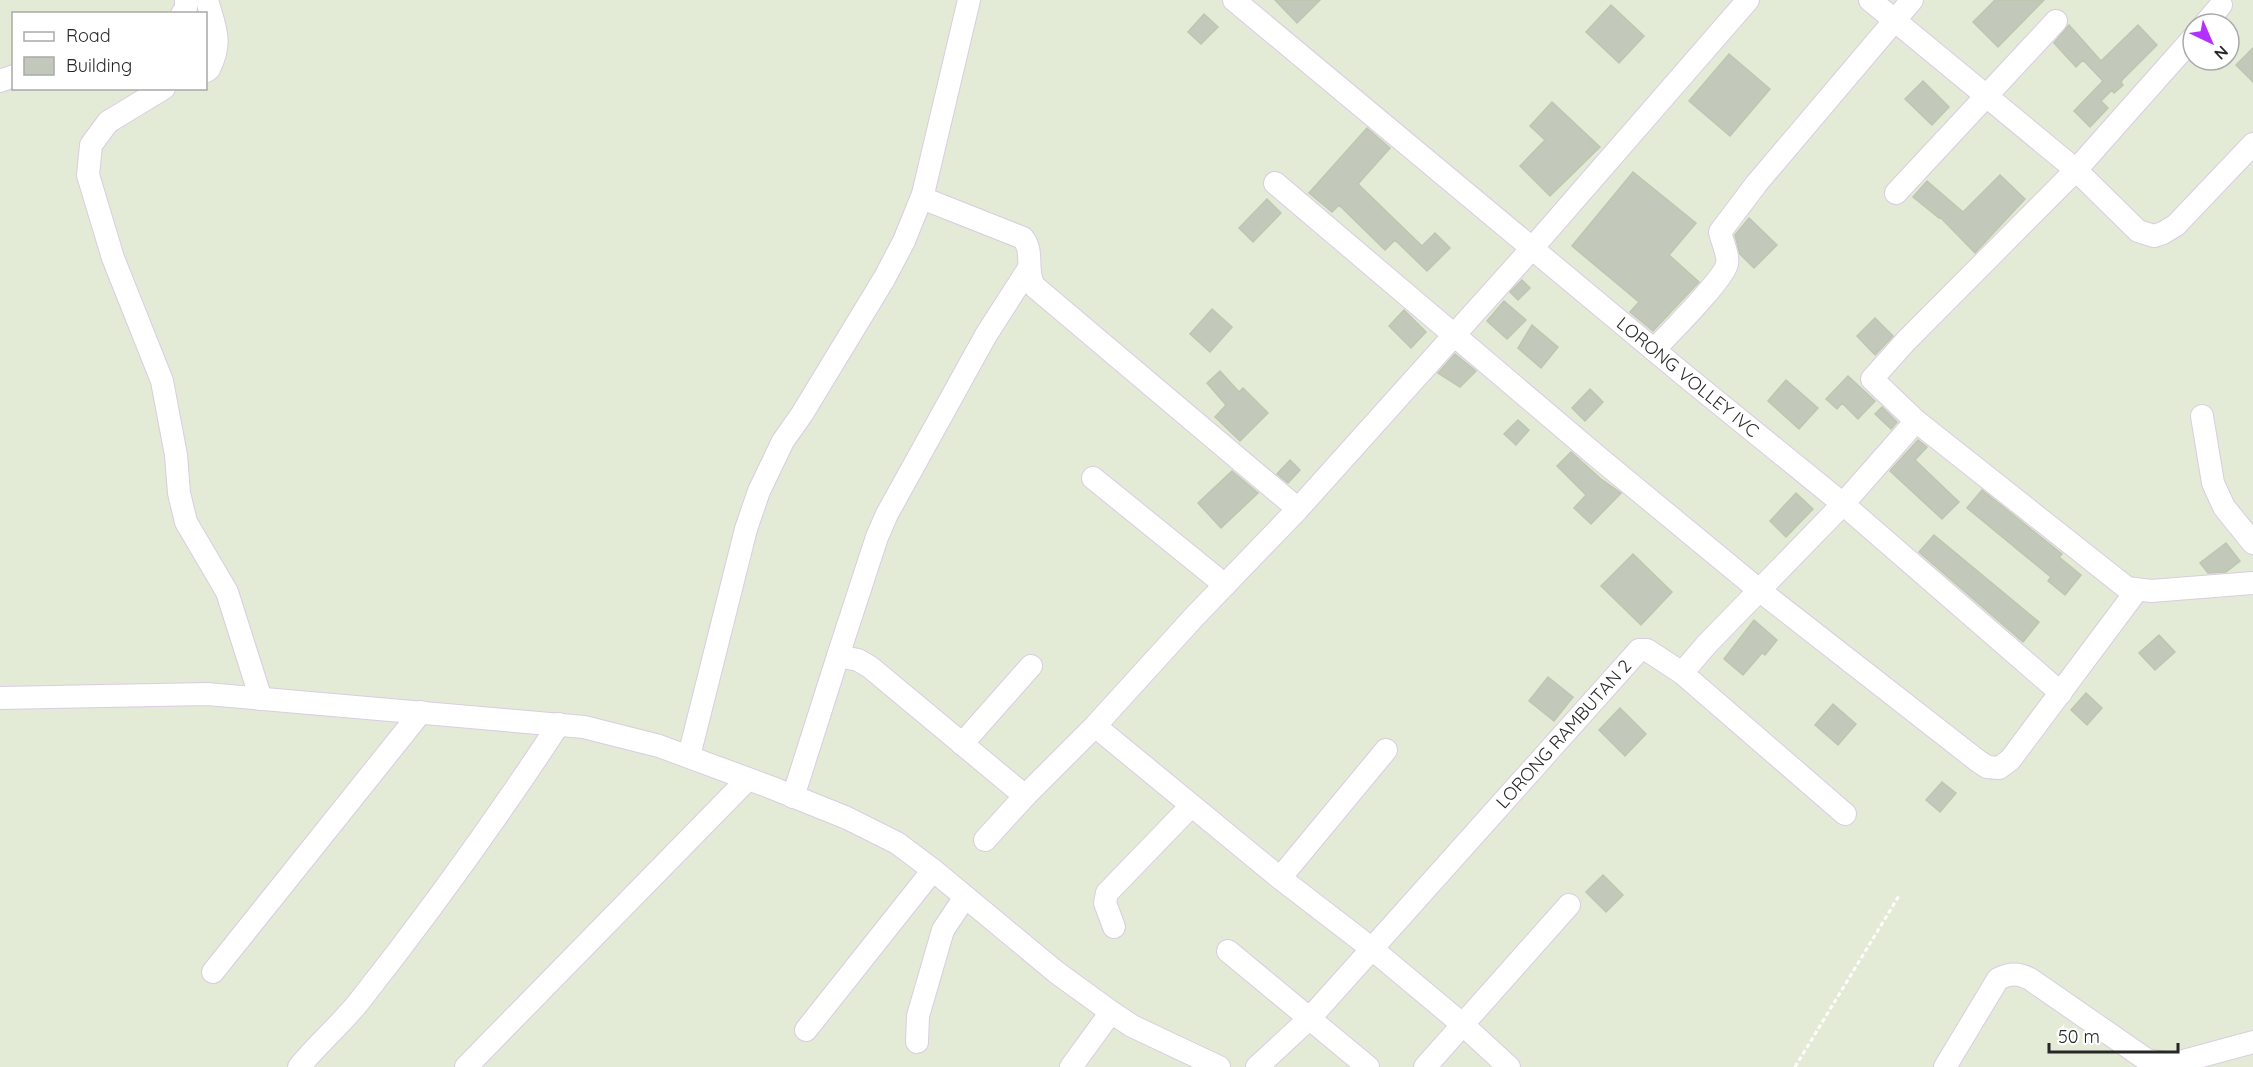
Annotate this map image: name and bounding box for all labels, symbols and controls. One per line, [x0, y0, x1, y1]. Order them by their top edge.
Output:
legend [12, 12, 207, 90]
north arrow [2181, 12, 2241, 72]
text: Road [66, 24, 111, 47]
text: N [2210, 42, 2233, 64]
text: Building [66, 54, 132, 77]
street label: LORONG VOLLEY IVC [1612, 312, 1764, 442]
street label: LORONG RAMBUTAN 2 [1491, 654, 1636, 813]
scale bar [2049, 1016, 2178, 1054]
text: 50 m [2058, 1025, 2100, 1048]

